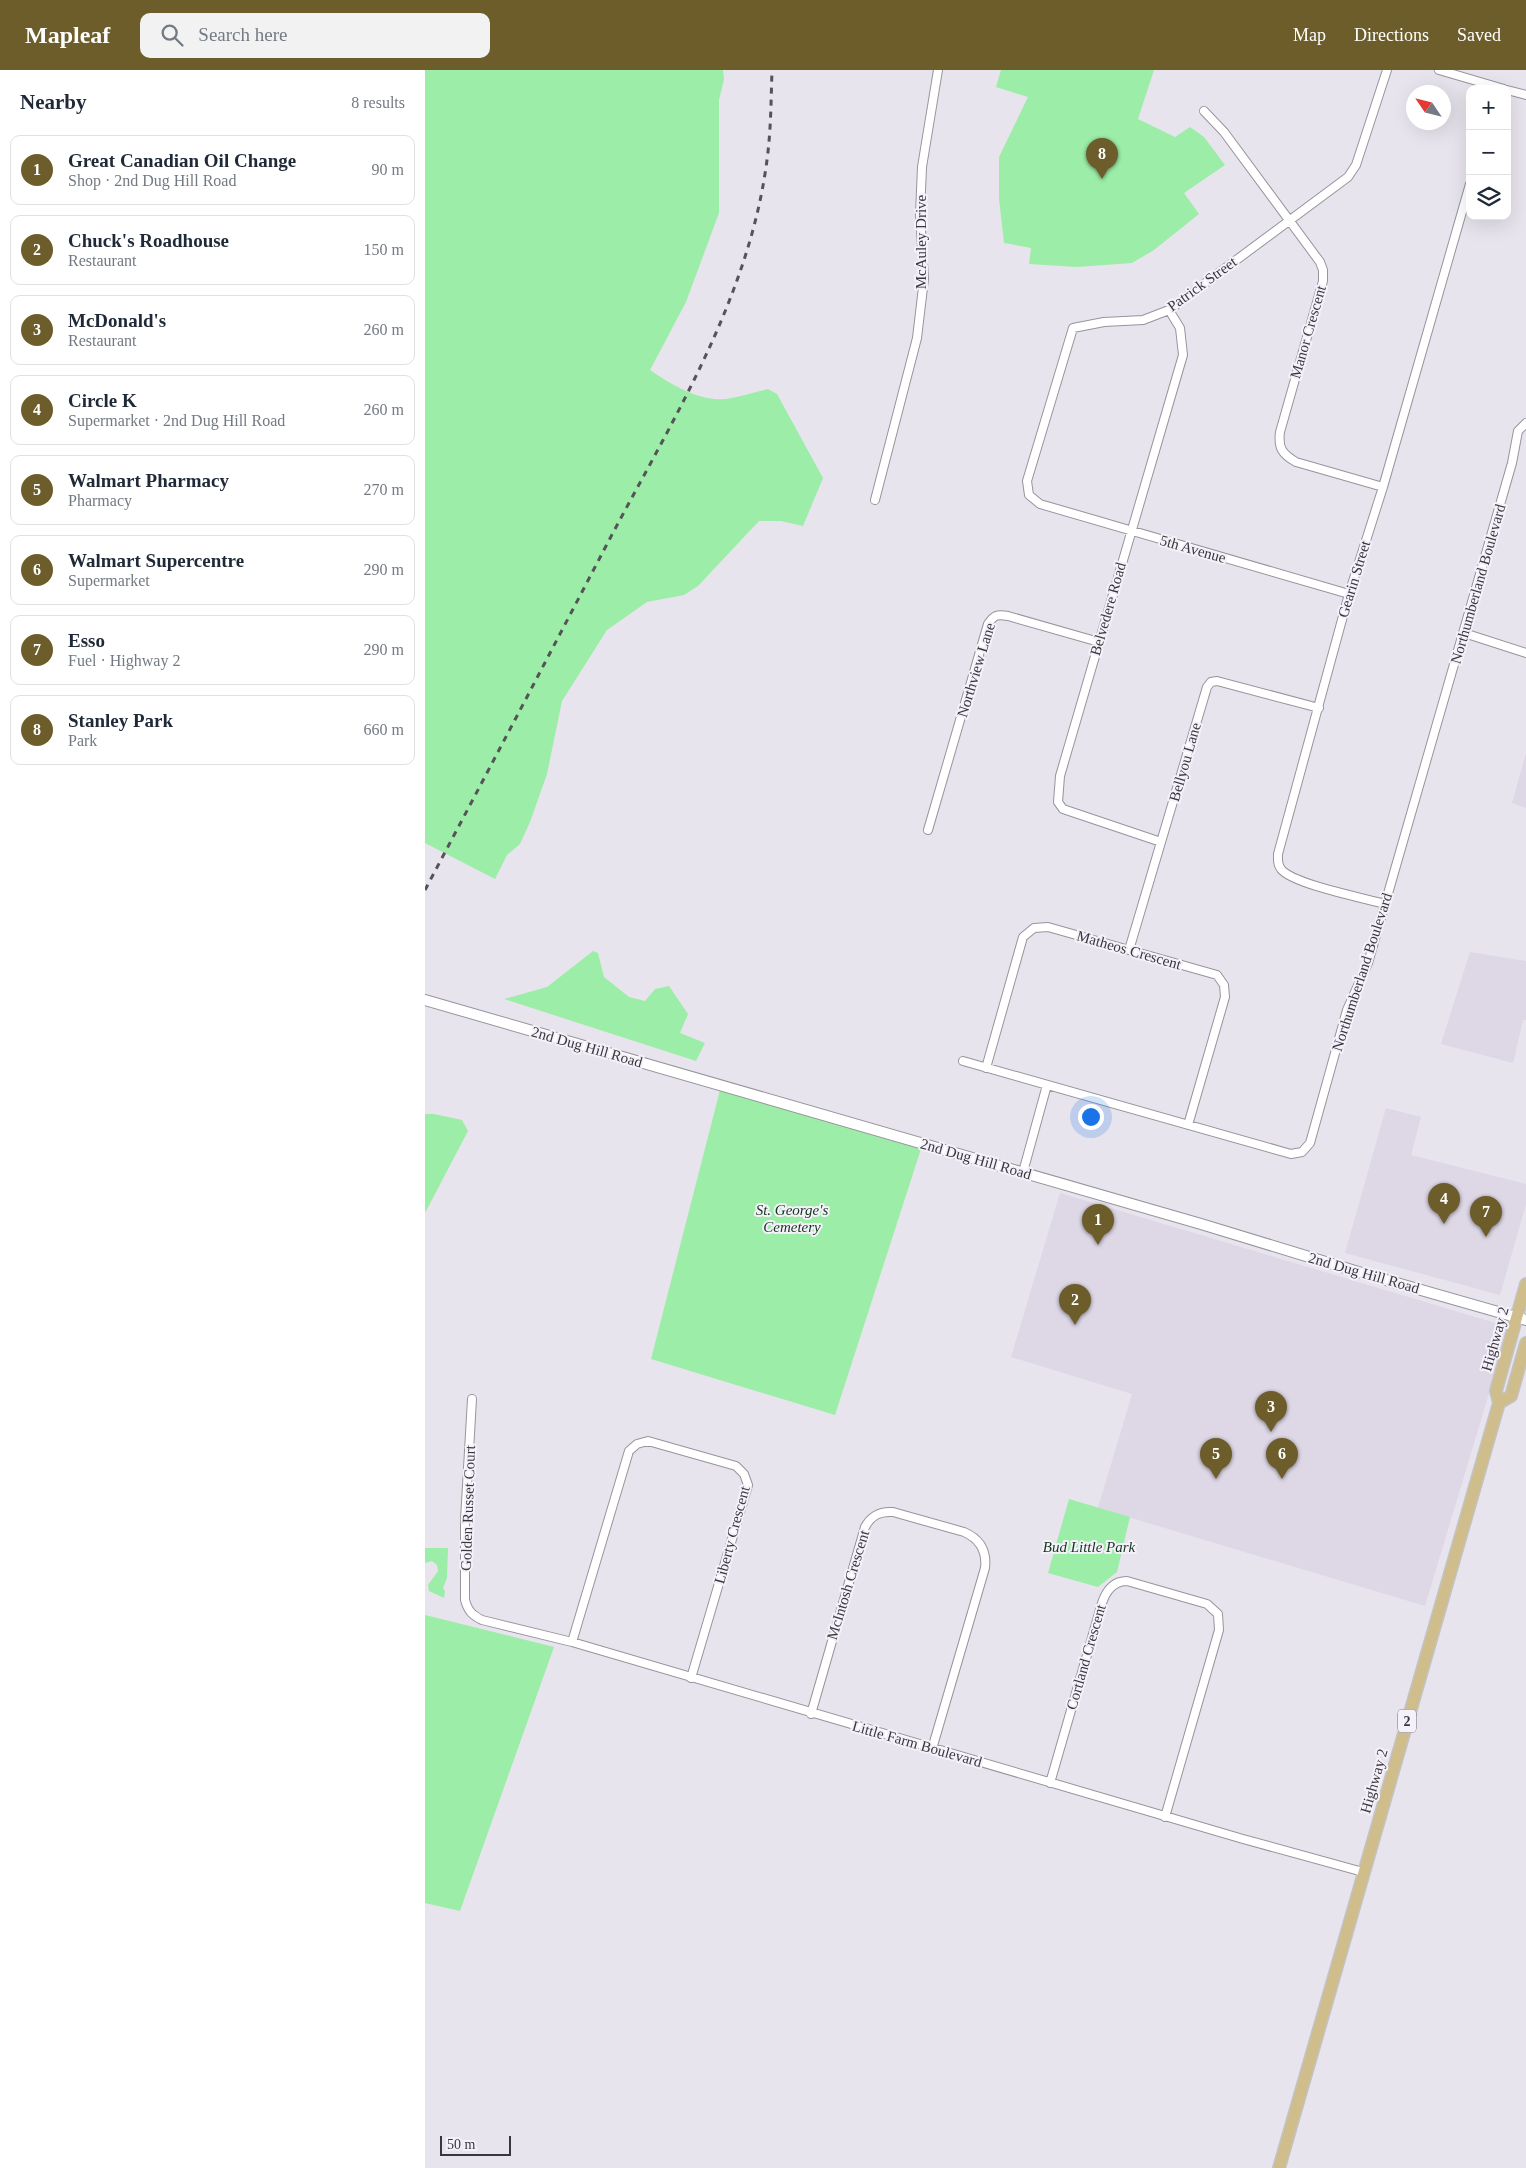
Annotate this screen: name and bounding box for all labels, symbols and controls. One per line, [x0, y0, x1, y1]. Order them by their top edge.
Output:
search box [140, 13, 490, 58]
icon: search [158, 21, 186, 49]
text: Mapleaf [25, 22, 110, 48]
text: Search here [198, 24, 287, 45]
text: Map [1293, 25, 1326, 45]
text: Directions [1354, 25, 1429, 45]
text: Saved [1457, 25, 1501, 45]
north arrow [1406, 85, 1451, 130]
map controls [1466, 85, 1511, 220]
button: + [1466, 85, 1511, 130]
text: Nearby [20, 90, 87, 114]
text: 8 results [351, 94, 405, 111]
button: − [1466, 130, 1511, 175]
pin: 8 [1086, 138, 1118, 179]
text: Great Canadian Oil Change [68, 150, 296, 171]
text: 1 [33, 161, 41, 178]
text: 90 m [372, 161, 404, 178]
text: Shop · 2nd Dug Hill Road [68, 172, 236, 189]
button: layers [1466, 175, 1511, 220]
street label: McAuley Drive [913, 194, 929, 289]
text: Chuck's Roadhouse [68, 230, 229, 251]
text: 2 [33, 241, 41, 258]
text: 150 m [364, 241, 404, 258]
text: Restaurant [68, 252, 136, 269]
street label: Patrick Street [1164, 253, 1240, 314]
street label: Manor Crescent [1287, 283, 1329, 380]
text: McDonald's [68, 310, 166, 331]
text: 3 [33, 321, 41, 338]
text: 260 m [364, 321, 404, 338]
text: Restaurant [68, 332, 136, 349]
text: Circle K [68, 390, 137, 411]
text: 4 [33, 401, 41, 418]
text: 260 m [364, 401, 404, 418]
text: Supermarket · 2nd Dug Hill Road [68, 412, 285, 429]
text: Walmart Pharmacy [68, 470, 229, 491]
text: 5 [33, 481, 41, 498]
text: 270 m [364, 481, 404, 498]
text: Pharmacy [68, 492, 132, 509]
street label: Northumberland Boulevard [1448, 502, 1509, 666]
street label: 5th Avenue [1158, 532, 1228, 566]
street label: Gearin Street [1335, 538, 1374, 619]
text: Walmart Supercentre [68, 550, 244, 571]
street label: Belvedere Road [1087, 560, 1129, 657]
text: 6 [33, 561, 41, 578]
text: 290 m [364, 561, 404, 578]
text: Supermarket [68, 572, 150, 589]
street label: Northview Lane [954, 621, 998, 719]
text: Esso [68, 630, 105, 651]
text: 7 [33, 641, 41, 658]
text: 290 m [364, 641, 404, 658]
text: Fuel · Highway 2 [68, 652, 180, 669]
text: Stanley Park [68, 710, 173, 731]
street label: Bellyou Lane [1166, 720, 1204, 803]
text: 8 [33, 721, 41, 738]
text: 660 m [364, 721, 404, 738]
text: Park [68, 732, 97, 749]
street label: Northumberland Boulevard [1329, 890, 1395, 1053]
street label: Matheos Crescent [1075, 927, 1184, 973]
street label: 2nd Dug Hill Road [530, 1024, 645, 1071]
your location [1078, 1104, 1104, 1130]
street label: 2nd Dug Hill Road [919, 1136, 1034, 1183]
pin: 4 [1428, 1183, 1460, 1224]
pin: 7 [1470, 1196, 1502, 1237]
park label: St. George's Cemetery [756, 1202, 828, 1235]
pin: 1 [1082, 1204, 1114, 1245]
street label: 2nd Dug Hill Road [1307, 1250, 1422, 1297]
pin: 2 [1059, 1284, 1091, 1325]
street label: Highway 2 [1478, 1305, 1512, 1373]
pin: 3 [1255, 1391, 1287, 1432]
pin: 5 [1200, 1438, 1232, 1479]
pin: 6 [1266, 1438, 1298, 1479]
street label: Golden Russet Court [458, 1444, 478, 1571]
street label: Liberty Crescent [711, 1484, 753, 1586]
street label: McIntosh Crescent [824, 1527, 873, 1642]
park label: Bud Little Park [1043, 1539, 1136, 1555]
street label: Cortland Crescent [1063, 1602, 1109, 1711]
road number: 2 [1398, 1710, 1416, 1732]
street label: Little Farm Boulevard [850, 1718, 984, 1770]
street label: Highway 2 [1357, 1747, 1391, 1815]
scale bar [440, 2133, 511, 2156]
text: 50 m [447, 2137, 475, 2152]

